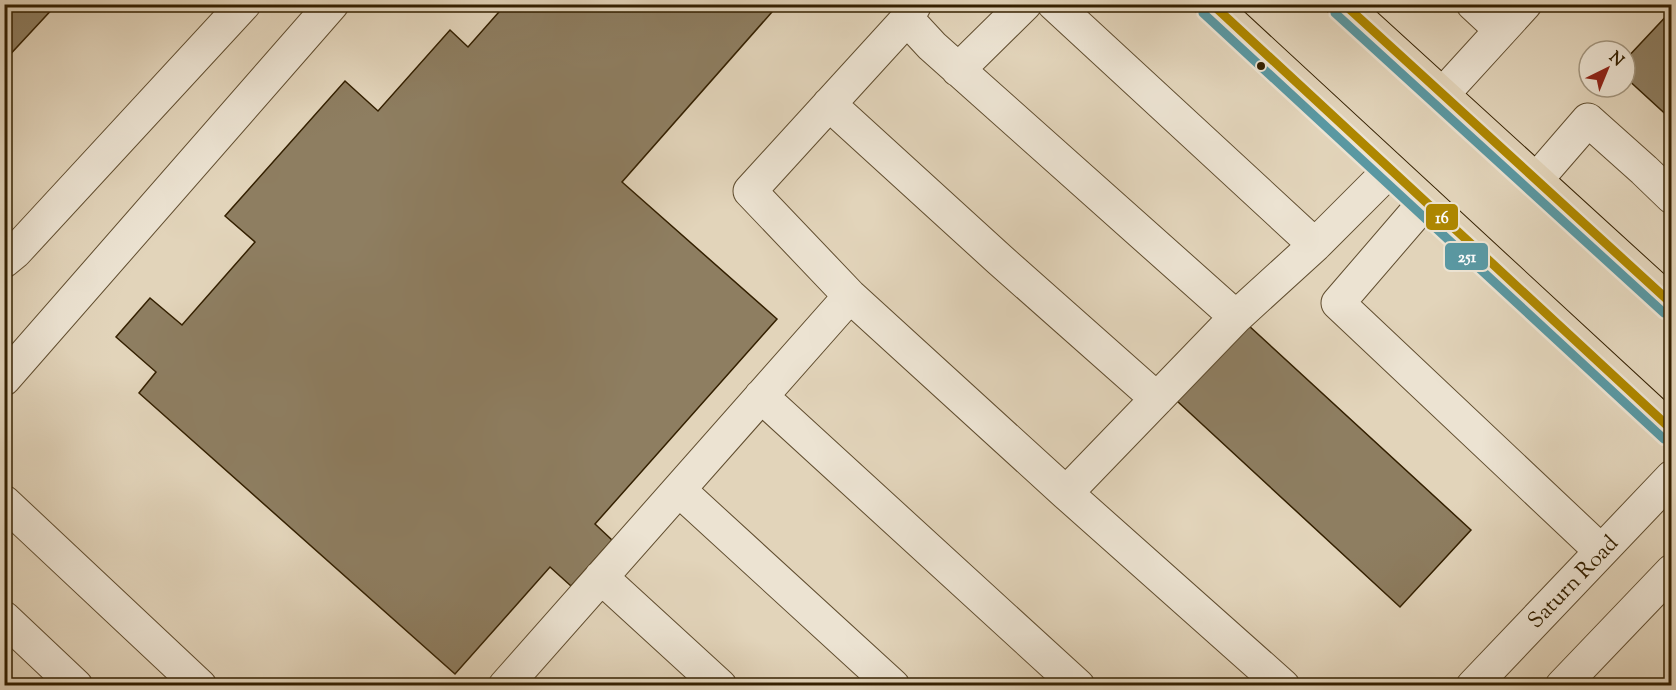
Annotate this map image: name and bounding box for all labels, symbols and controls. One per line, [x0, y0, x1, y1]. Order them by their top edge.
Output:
north arrow [1577, 39, 1637, 99]
text: N [1603, 47, 1628, 73]
unlabelled marker [1255, 60, 1267, 72]
line badge: 16 [1425, 203, 1459, 231]
text: 16 [1435, 208, 1449, 231]
line badge: 251 [1444, 242, 1489, 271]
text: 251 [1458, 247, 1477, 270]
street label: Saturn Road [1521, 529, 1627, 637]

